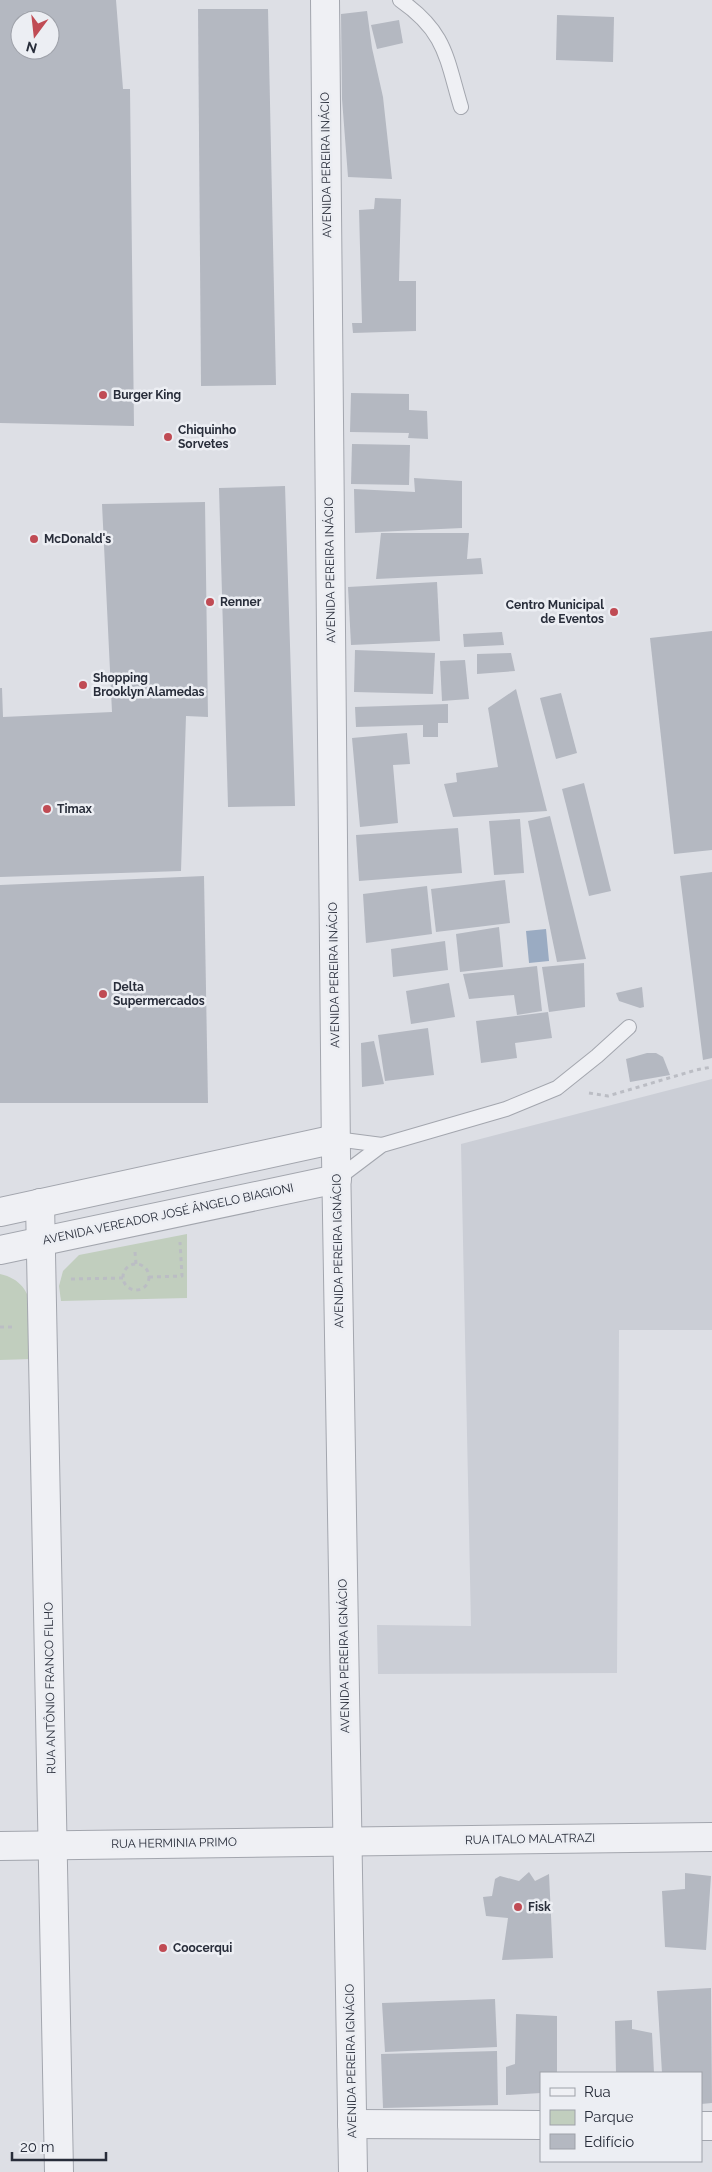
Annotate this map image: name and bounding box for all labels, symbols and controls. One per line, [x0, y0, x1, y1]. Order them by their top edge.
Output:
north arrow [10, 10, 60, 60]
text: N [24, 38, 39, 57]
street label: AVENIDA PEREIRA INÁCIO [318, 92, 334, 238]
place label: Burger King [113, 388, 181, 402]
marker: Burger King [97, 389, 109, 401]
place label: Chiquinho Sorvetes [178, 423, 236, 451]
marker: Chiquinho Sorvetes [162, 431, 174, 443]
street label: AVENIDA PEREIRA INÁCIO [322, 497, 338, 643]
place label: McDonald's [44, 532, 111, 546]
marker: McDonald's [28, 533, 40, 545]
place label: Renner [220, 595, 262, 609]
marker: Renner [204, 596, 216, 608]
place label: Centro Municipal de Eventos [506, 598, 604, 626]
marker: Centro Municipal de Eventos [608, 606, 620, 618]
place label: Shopping Brooklyn Alamedas [93, 671, 205, 699]
marker: Shopping Brooklyn Alamedas [77, 679, 89, 691]
place label: Timax [57, 802, 93, 816]
marker: Timax [41, 803, 53, 815]
street label: AVENIDA PEREIRA INÁCIO [326, 902, 342, 1048]
place label: Delta Supermercados [113, 980, 205, 1008]
marker: Delta Supermercados [97, 988, 109, 1000]
street label: AVENIDA PEREIRA IGNÁCIO [330, 1174, 346, 1328]
street label: AVENIDA VEREADOR JOSÉ ÂNGELO BIAGIONI [41, 1181, 295, 1247]
street label: AVENIDA PEREIRA IGNÁCIO [336, 1579, 352, 1733]
street label: RUA ANTÔNIO FRANCO FILHO [41, 1602, 59, 1774]
street label: RUA ITALO MALATRAZI [465, 1831, 595, 1847]
street label: RUA HERMINIA PRIMO [111, 1835, 237, 1851]
place label: Fisk [528, 1900, 551, 1914]
marker: Fisk [512, 1901, 524, 1913]
place label: Coocerqui [173, 1941, 232, 1955]
marker: Coocerqui [157, 1942, 169, 1954]
street label: AVENIDA PEREIRA IGNÁCIO [343, 1984, 359, 2138]
legend [540, 2072, 702, 2162]
text: Rua [584, 2083, 611, 2101]
text: Parque [584, 2108, 634, 2126]
scale bar [12, 2130, 106, 2162]
text: Edifício [584, 2133, 634, 2151]
text: 20 m [20, 2138, 55, 2156]

